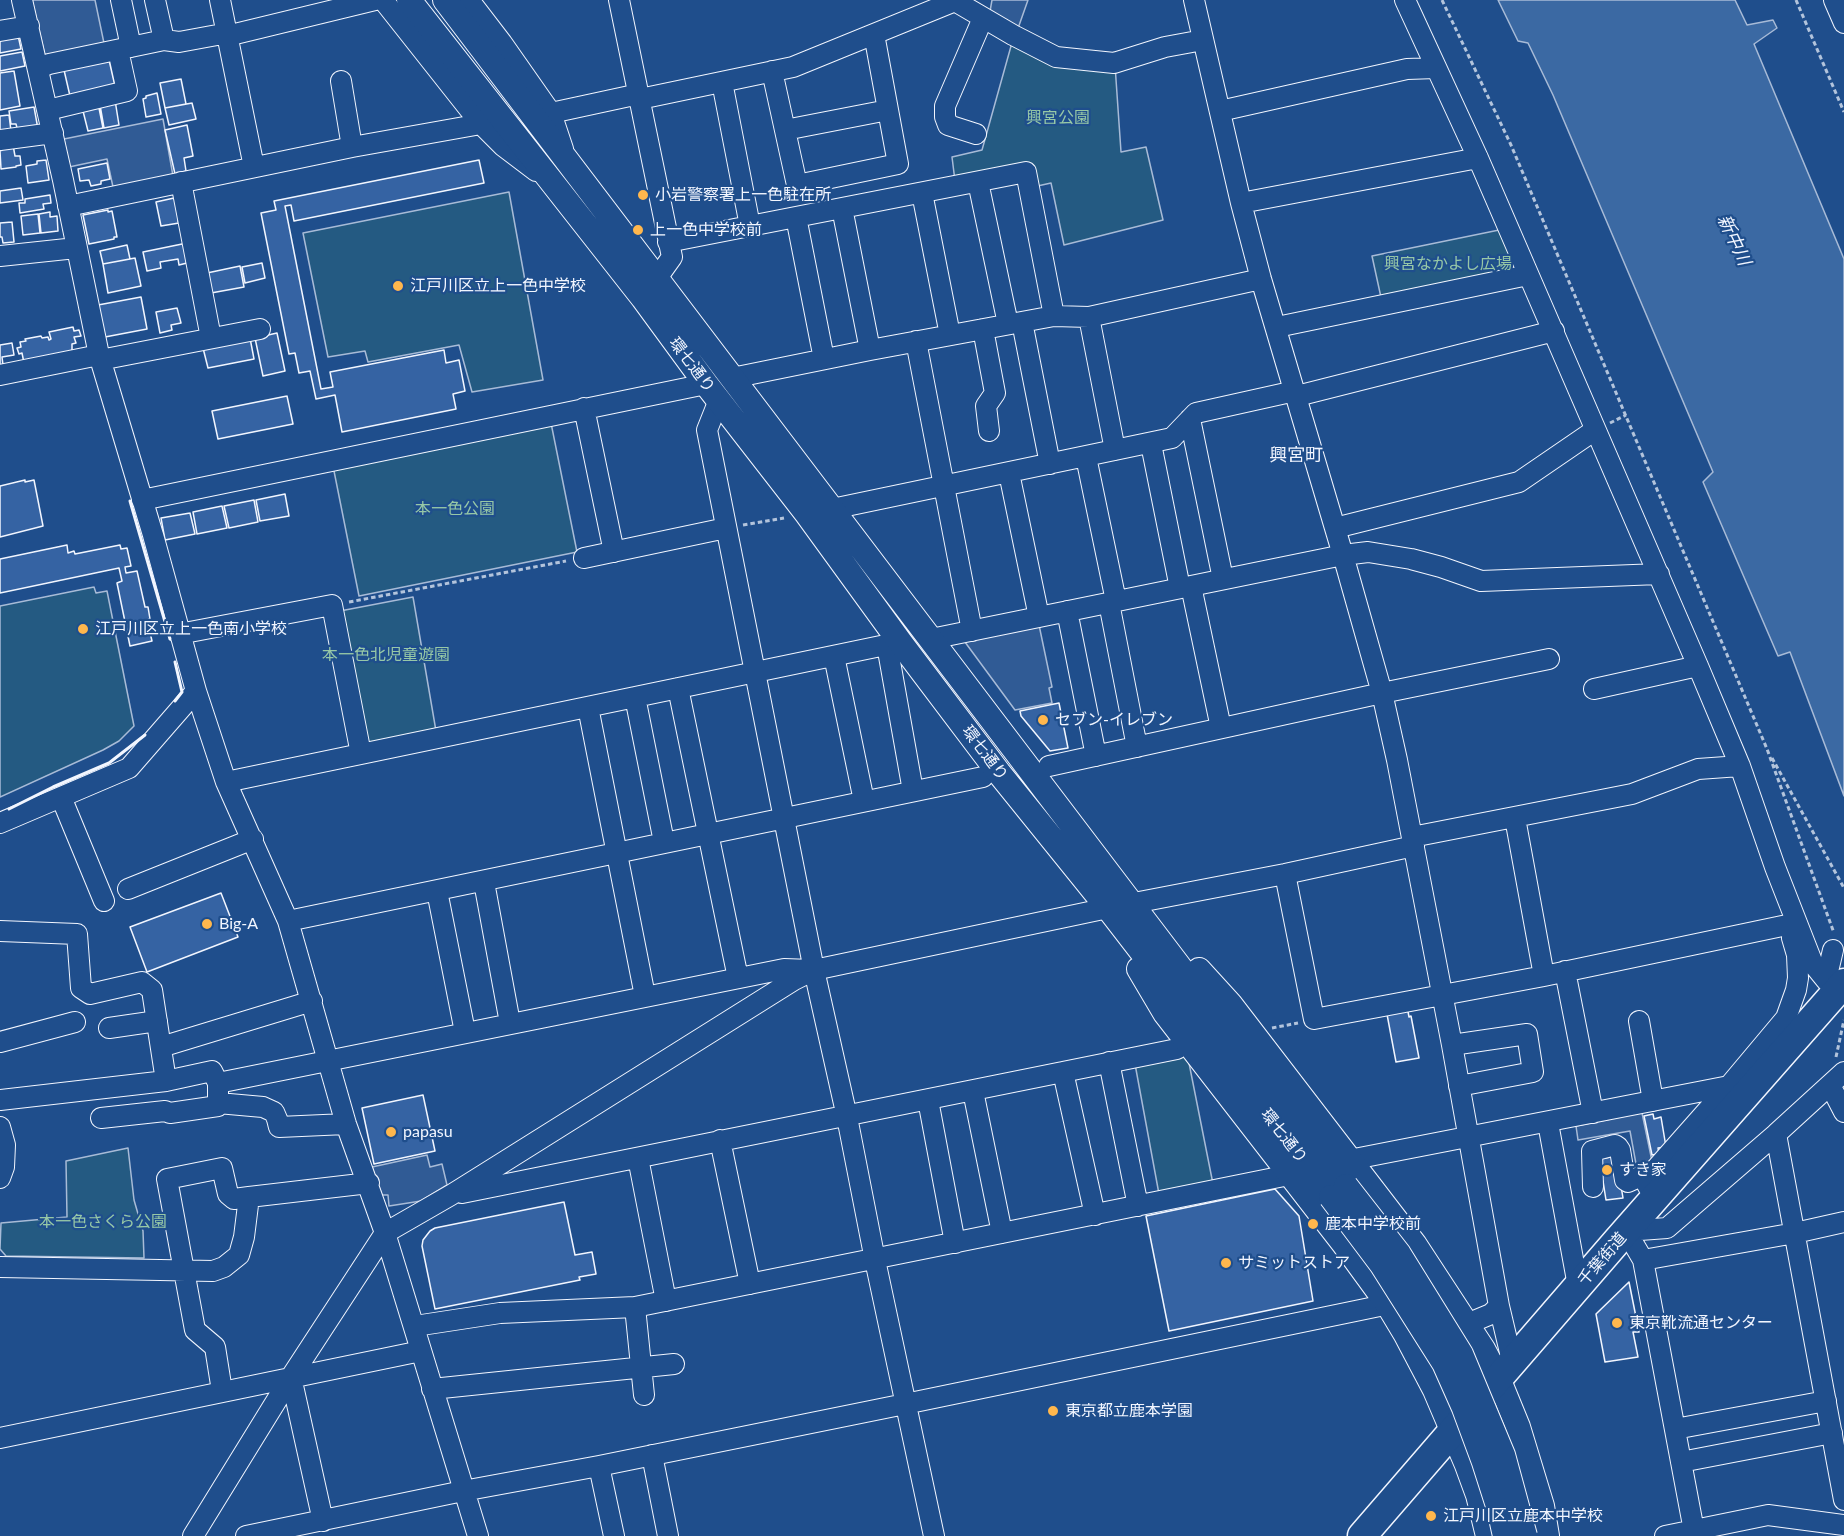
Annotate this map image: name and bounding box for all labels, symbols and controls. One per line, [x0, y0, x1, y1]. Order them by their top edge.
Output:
park label: 興宮公園 [1026, 108, 1090, 128]
place label: 小岩警察署上一色駐在所 [655, 185, 831, 205]
marker: 小岩警察署上一色駐在所 [636, 188, 650, 202]
water label: 新中川 [1713, 211, 1755, 269]
place label: 上一色中学校前 [650, 220, 762, 240]
marker: 上一色中学校前 [631, 223, 645, 237]
park label: 興宮なかよし広場 [1384, 254, 1512, 274]
place label: 江戸川区立上一色中学校 [410, 276, 586, 296]
marker: 江戸川区立上一色中学校 [391, 279, 405, 293]
street label: 環七通り [665, 334, 719, 396]
district label: 興宮町 [1269, 444, 1323, 466]
park label: 本一色公園 [415, 499, 495, 519]
place label: 江戸川区立上一色南小学校 [95, 619, 287, 639]
marker: 江戸川区立上一色南小学校 [76, 622, 90, 636]
park label: 本一色北児童遊園 [322, 645, 450, 665]
place label: セブン-イレブン [1055, 710, 1173, 730]
marker: セブン-イレブン [1036, 713, 1050, 727]
street label: 環七通り [958, 722, 1012, 784]
place label: Big-A [219, 914, 258, 934]
marker: Big-A [200, 917, 214, 931]
street label: 環七通り [1257, 1105, 1311, 1167]
place label: papasu [403, 1122, 453, 1142]
marker: papasu [384, 1125, 398, 1139]
place label: すき家 [1619, 1160, 1667, 1180]
marker: すき家 [1600, 1163, 1614, 1177]
park label: 本一色さくら公園 [39, 1212, 167, 1232]
place label: 鹿本中学校前 [1325, 1214, 1421, 1234]
marker: 鹿本中学校前 [1306, 1217, 1320, 1231]
street label: 千葉街道 [1574, 1229, 1630, 1289]
place label: サミットストア [1238, 1253, 1350, 1273]
marker: サミットストア [1219, 1256, 1233, 1270]
place label: 東京靴流通センター [1629, 1313, 1773, 1333]
marker: 東京靴流通センター [1610, 1316, 1624, 1330]
place label: 東京都立鹿本学園 [1065, 1401, 1193, 1421]
marker: 東京都立鹿本学園 [1046, 1404, 1060, 1418]
place label: 江戸川区立鹿本中学校 [1443, 1506, 1603, 1526]
marker: 江戸川区立鹿本中学校 [1424, 1509, 1438, 1523]

